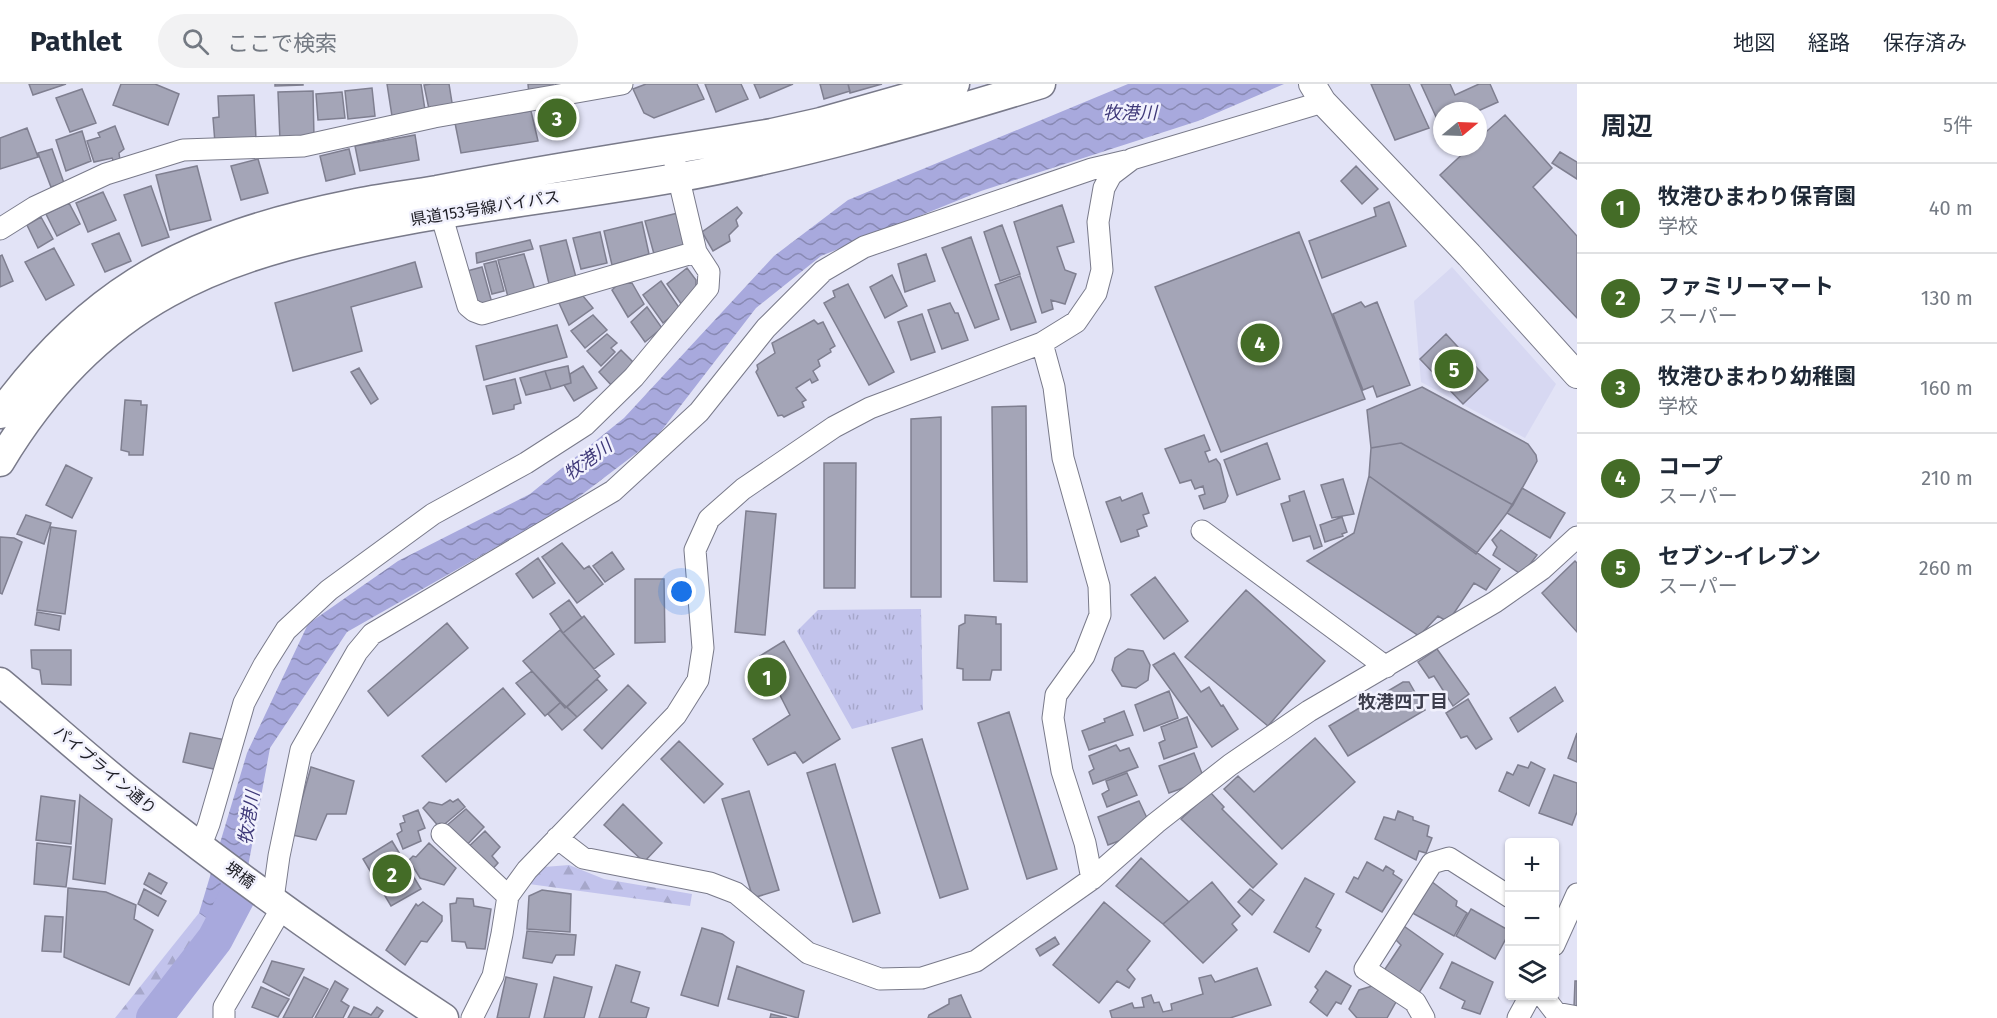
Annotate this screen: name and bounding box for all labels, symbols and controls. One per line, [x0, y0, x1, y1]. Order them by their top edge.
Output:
search box [158, 14, 578, 68]
text: Pathlet [30, 25, 122, 58]
icon: search [179, 25, 212, 58]
text: ここで検索 [227, 30, 337, 57]
text: 地図 [1733, 30, 1775, 56]
text: 経路 [1808, 30, 1850, 56]
text: 保存済み [1883, 30, 1967, 56]
pin: 3 [538, 96, 576, 141]
water label: 牧港川 [1103, 102, 1159, 124]
north arrow [1433, 102, 1487, 156]
text: 周辺 [1601, 111, 1653, 142]
text: 5件 [1943, 113, 1973, 137]
text: 牧港ひまわり保育園 [1658, 183, 1856, 210]
street label: 県道153号線バイパス [409, 187, 561, 229]
text: 1 [1616, 196, 1625, 220]
text: 40 m [1929, 196, 1973, 220]
text: 学校 [1658, 214, 1698, 238]
text: ファミリーマート [1658, 273, 1834, 300]
text: 2 [1615, 286, 1626, 310]
text: 130 m [1921, 286, 1973, 310]
text: スーパー [1658, 304, 1738, 328]
pin: 4 [1240, 320, 1280, 366]
pin: 5 [1434, 346, 1474, 392]
text: 牧港ひまわり幼稚園 [1658, 363, 1856, 390]
text: 3 [1615, 376, 1626, 400]
text: 160 m [1920, 376, 1973, 400]
text: 学校 [1658, 394, 1698, 418]
water label: 牧港川 [560, 434, 618, 485]
text: コープ [1658, 453, 1723, 480]
text: 4 [1615, 466, 1626, 490]
text: 210 m [1921, 466, 1973, 490]
text: スーパー [1658, 484, 1738, 508]
text: セブン-イレブン [1658, 543, 1821, 570]
text: 5 [1615, 556, 1626, 580]
text: 260 m [1919, 556, 1973, 580]
text: スーパー [1658, 574, 1738, 598]
your location [667, 577, 696, 606]
pin: 1 [748, 654, 786, 700]
district label: 牧港四丁目 [1358, 691, 1448, 713]
street label: パイプライン通り [50, 722, 160, 818]
water label: 牧港川 [234, 788, 264, 846]
map controls [1505, 838, 1559, 1000]
button: + [1505, 838, 1559, 892]
pin: 2 [372, 852, 412, 896]
street label: 堺橋 [221, 858, 259, 892]
button: − [1505, 892, 1559, 946]
button: layers [1505, 946, 1559, 1000]

